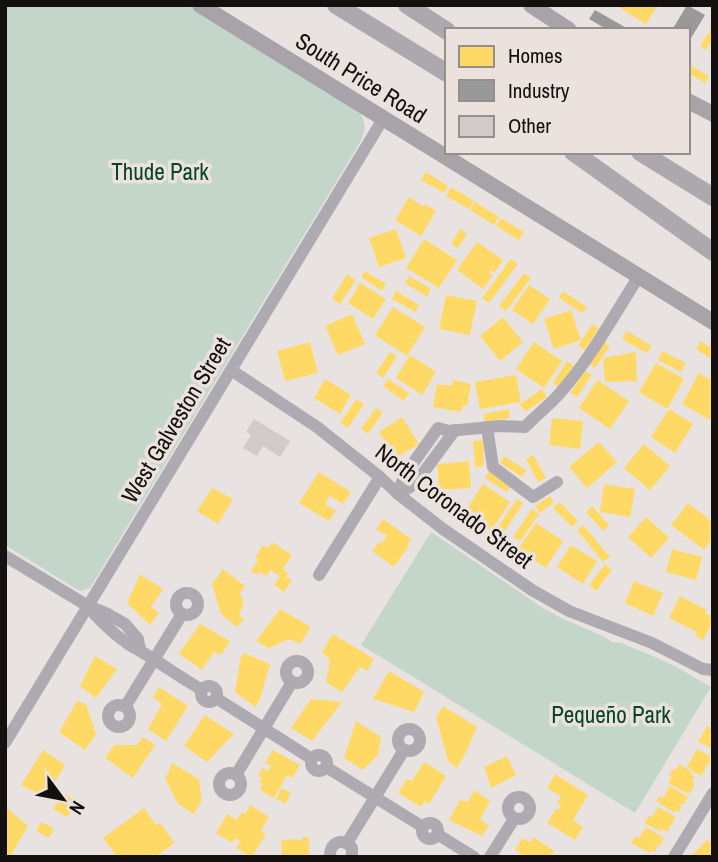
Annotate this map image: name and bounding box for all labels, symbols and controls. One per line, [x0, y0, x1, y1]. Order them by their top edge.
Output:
street label: South Price Road [290, 25, 433, 130]
legend [445, 28, 690, 154]
text: Homes [508, 41, 563, 70]
text: Industry [508, 76, 570, 105]
text: Other [508, 111, 551, 140]
park label: Thude Park [111, 156, 209, 187]
street label: West Galveston Street [114, 331, 237, 508]
street label: North Coronado Street [369, 436, 539, 575]
park label: Pequeño Park [551, 699, 671, 730]
north arrow [28, 764, 98, 834]
text: N [63, 796, 91, 820]

